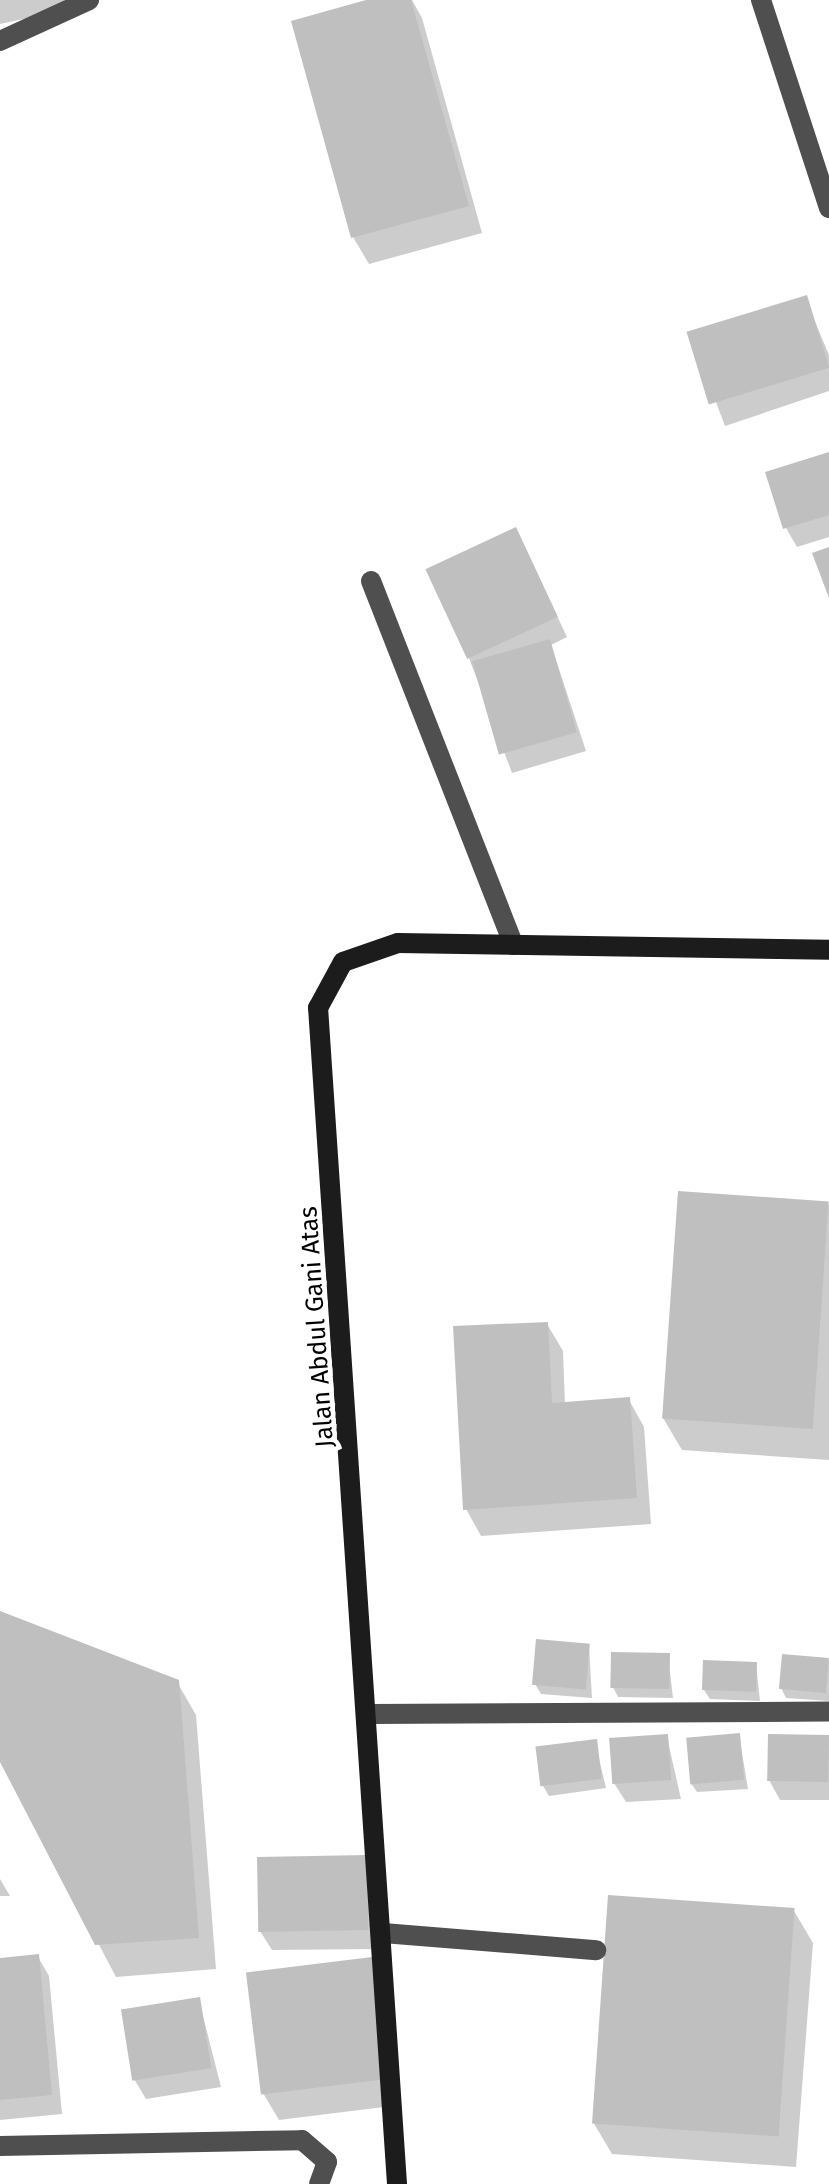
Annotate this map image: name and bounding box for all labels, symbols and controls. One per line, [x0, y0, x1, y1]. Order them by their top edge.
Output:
street label: Jalan Abdul Gani Atas [294, 1205, 340, 1449]

